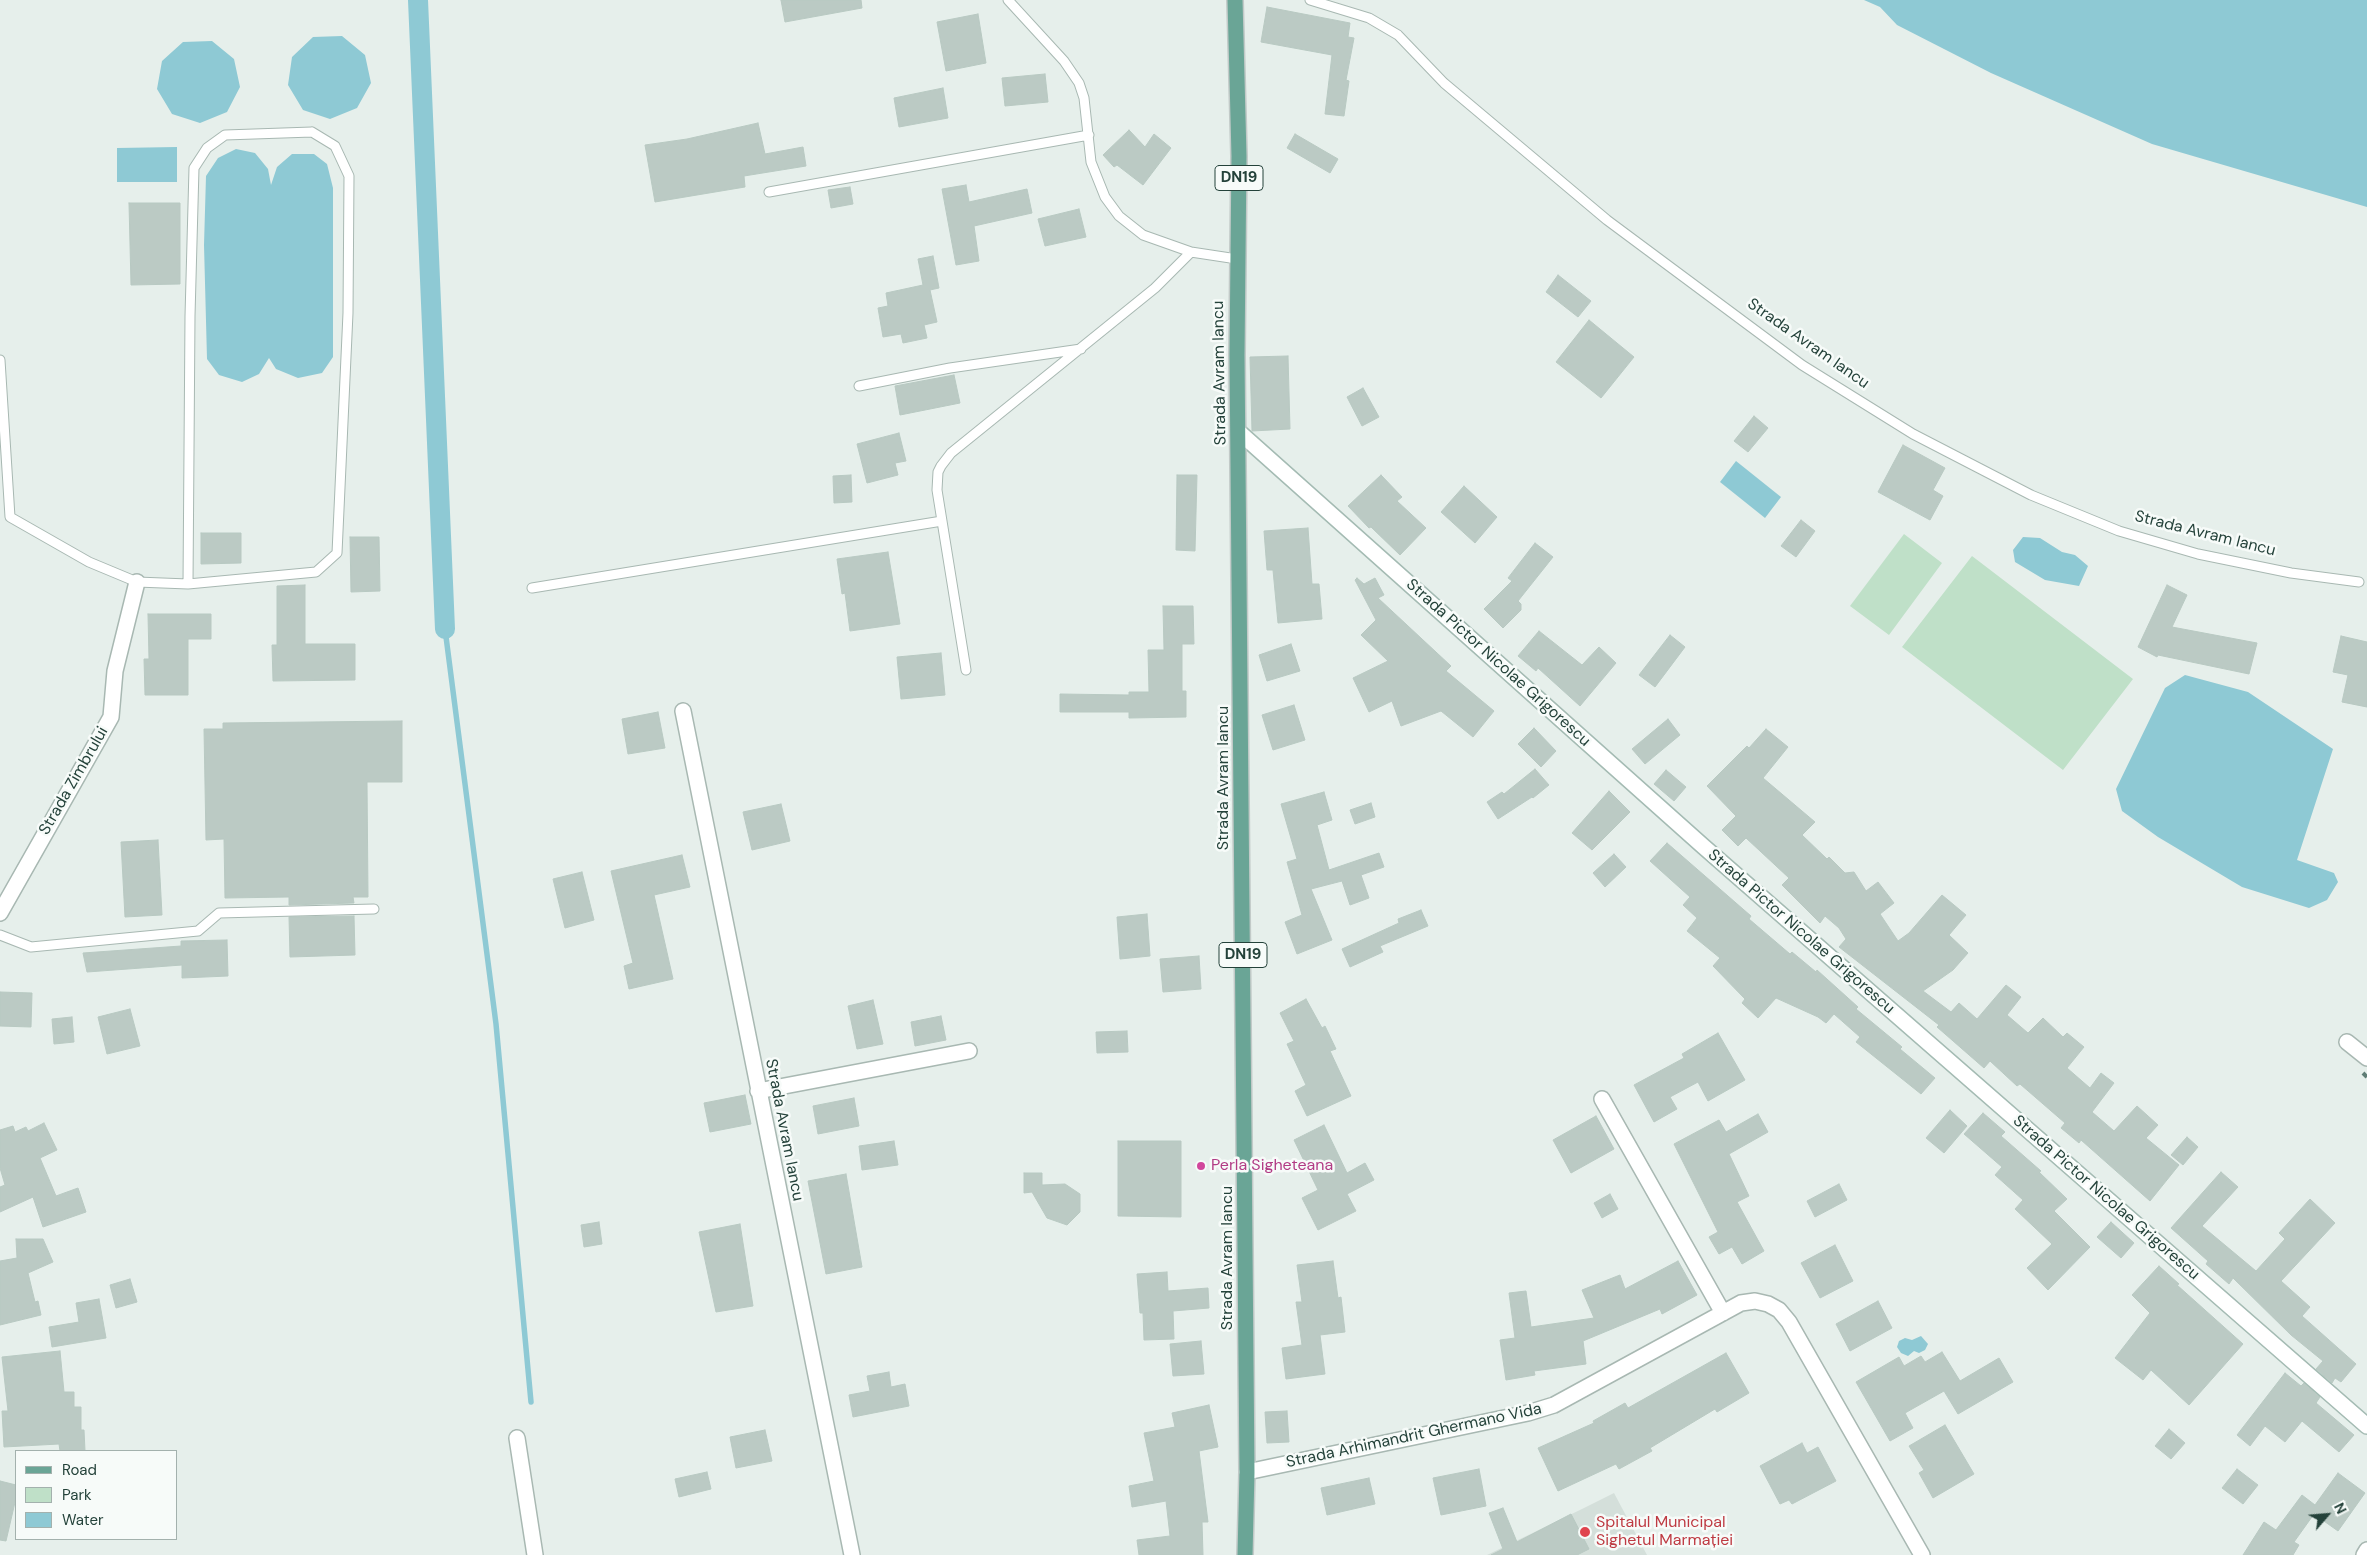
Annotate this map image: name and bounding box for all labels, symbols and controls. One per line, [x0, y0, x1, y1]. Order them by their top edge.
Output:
road number: DN19 [1215, 166, 1263, 190]
street label: Strada Avram Iancu [1743, 295, 1873, 393]
street label: Strada Avram Iancu [1209, 301, 1231, 445]
street label: Strada Avram Iancu [2133, 507, 2277, 561]
street label: Strada Pictor Nicolae Grigorescu [1402, 575, 1594, 751]
street label: Strada Avram Iancu [1214, 706, 1234, 850]
street label: Strada Zimbrului [35, 724, 113, 838]
street label: Strada Pictor Nicolae Grigorescu [1704, 846, 1898, 1018]
road number: DN19 [1219, 942, 1267, 968]
street label: Strada Avram Iancu [761, 1057, 807, 1203]
street label: Strada Pictor Nicolae Grigorescu [2009, 1112, 2203, 1284]
place label: Perla Sigheteana [1211, 1156, 1333, 1176]
marker: Perla Sigheteana [1195, 1160, 1207, 1172]
street label: Strada Avram Iancu [1218, 1186, 1238, 1330]
street label: Strada Arhimandrit Ghermano Vida [1284, 1400, 1544, 1472]
legend [15, 1450, 178, 1540]
text: Road [62, 1460, 97, 1480]
text: Park [62, 1485, 92, 1505]
north arrow [2302, 1490, 2352, 1540]
text: N [2330, 1500, 2351, 1517]
text: Water [62, 1510, 103, 1530]
place label: Spitalul Municipal Sighetul Marmației [1596, 1513, 1733, 1551]
marker: Spitalul Municipal Sighetul Marmației [1578, 1525, 1592, 1539]

